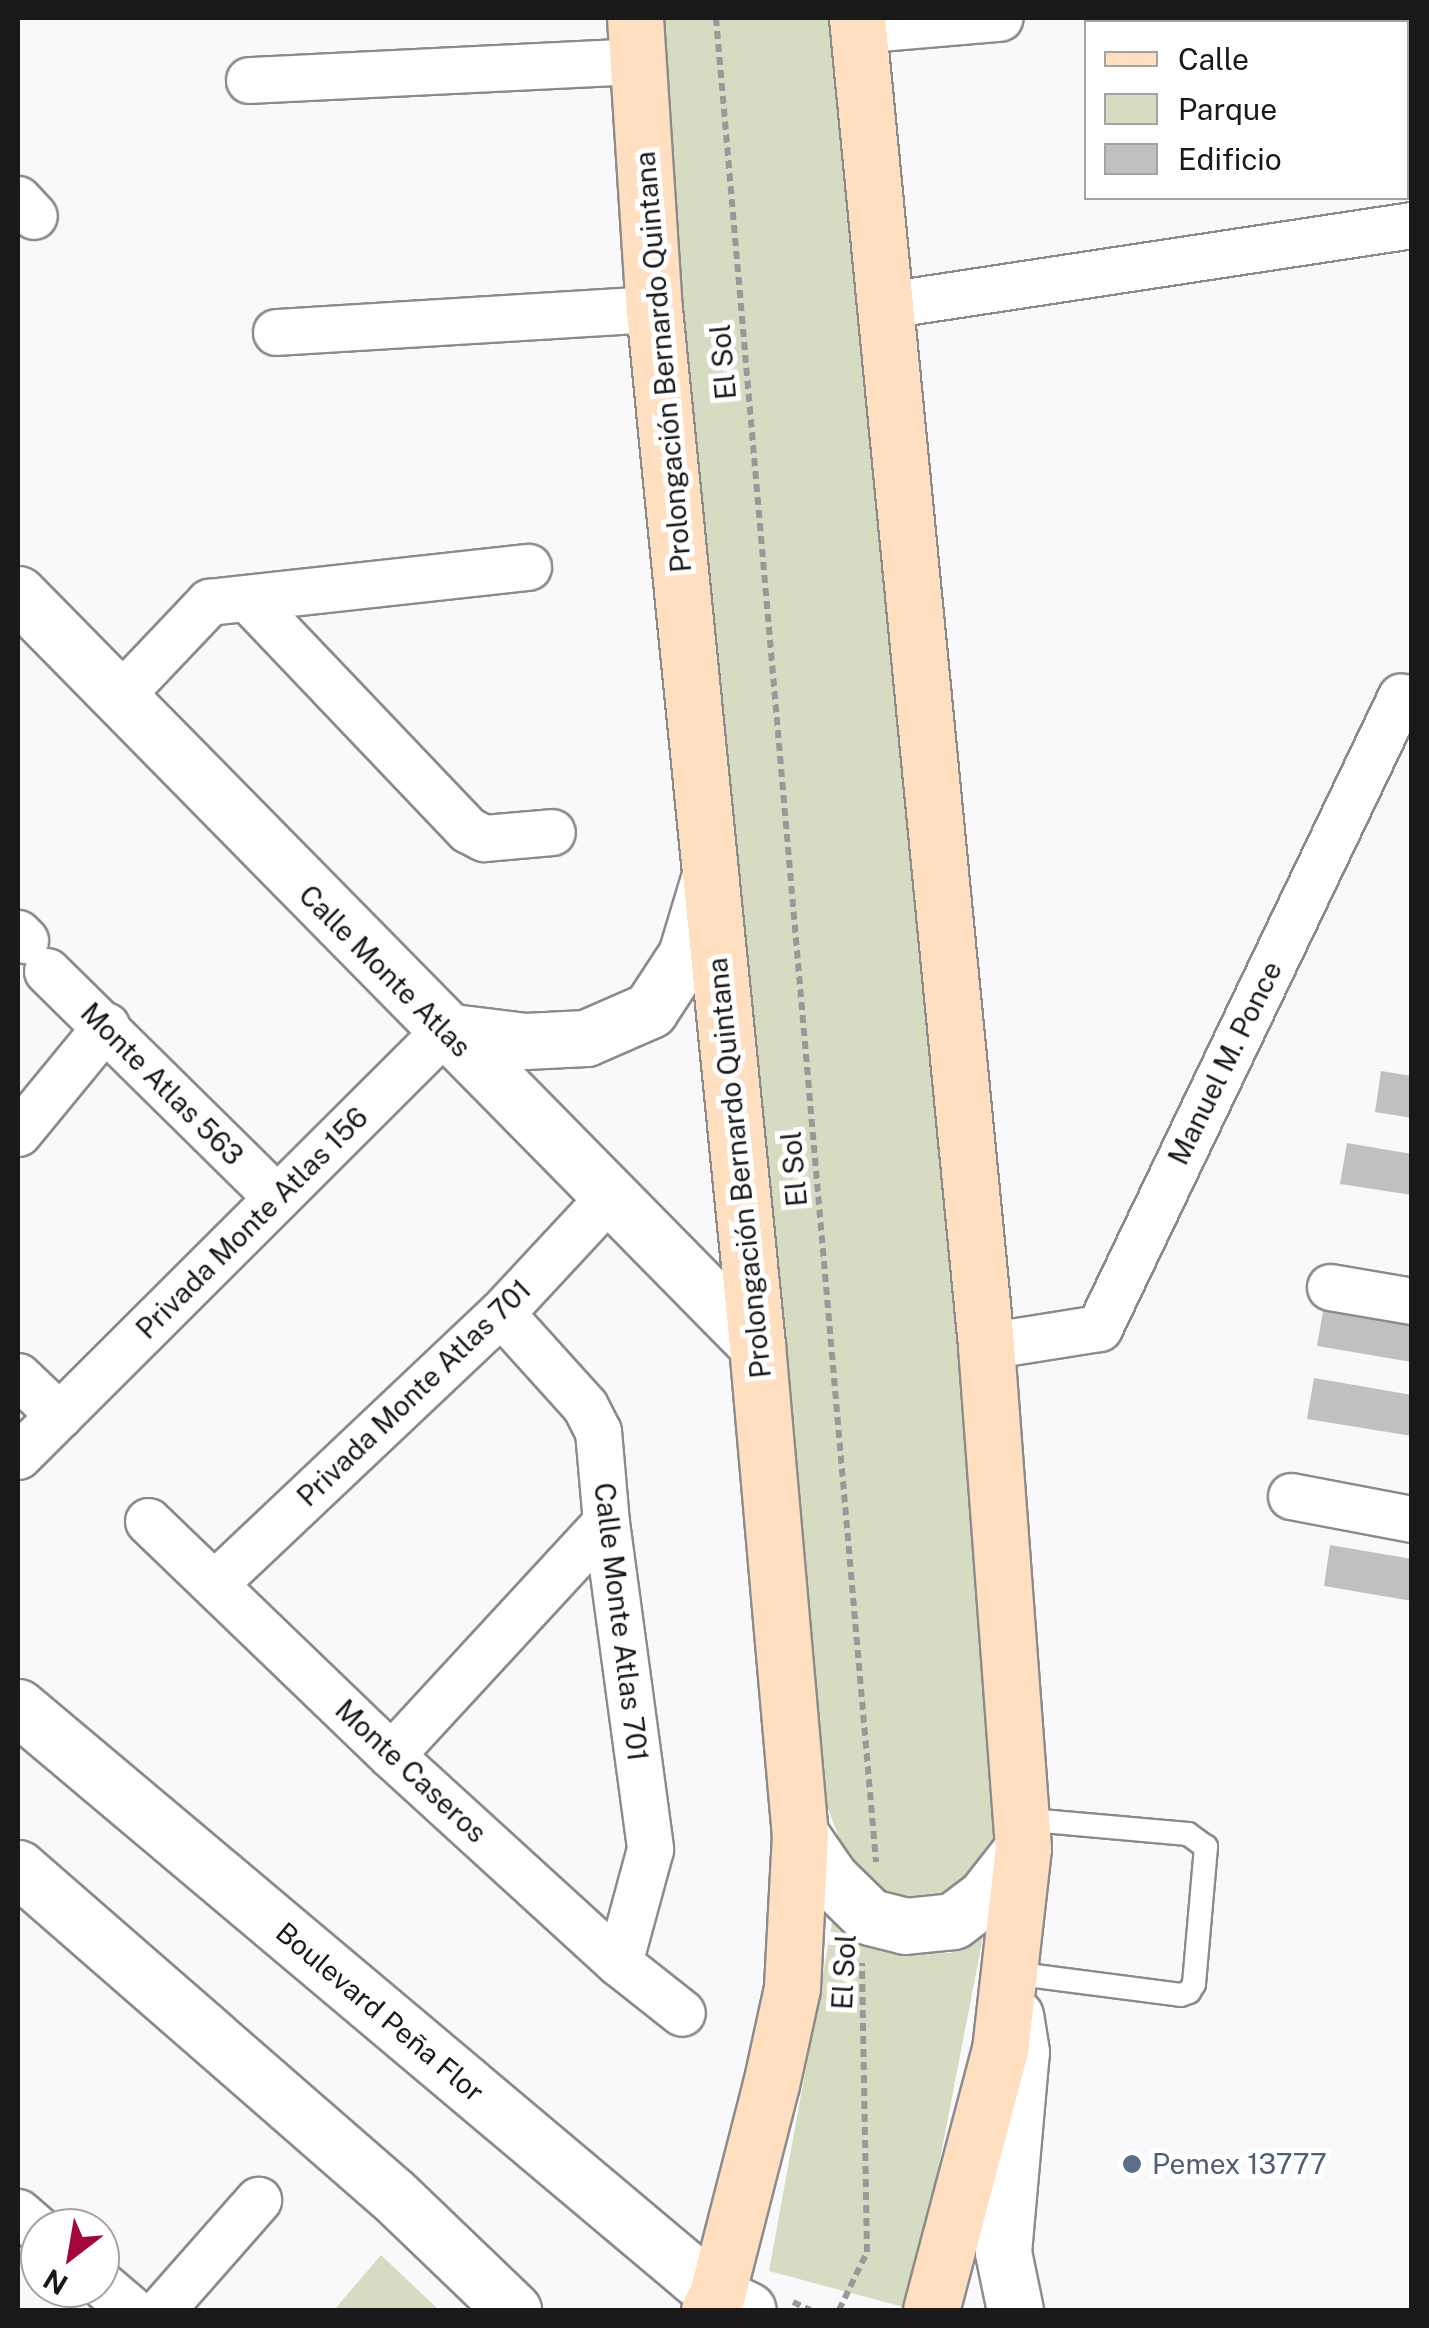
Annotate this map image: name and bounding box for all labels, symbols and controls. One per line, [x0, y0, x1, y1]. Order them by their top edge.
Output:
legend [1084, 20, 1409, 200]
text: Calle [1178, 41, 1249, 77]
text: Parque [1178, 91, 1277, 127]
text: Edificio [1178, 141, 1282, 177]
street label: Prolongación Bernardo Quintana [628, 150, 698, 574]
street label: El Sol [703, 323, 743, 401]
street label: Calle Monte Atlas [292, 878, 478, 1064]
street label: Prolongación Bernardo Quintana [700, 956, 778, 1380]
street label: Manuel M. Ponce [1161, 956, 1289, 1170]
street label: Monte Atlas 563 [74, 996, 250, 1172]
street label: Privada Monte Atlas 156 [129, 1100, 375, 1346]
street label: El Sol [774, 1130, 814, 1208]
street label: Privada Monte Atlas 701 [290, 1273, 538, 1513]
street label: Calle Monte Atlas 701 [587, 1481, 655, 1763]
street label: Monte Caseros [329, 1692, 493, 1850]
street label: Boulevard Peña Flor [269, 1915, 491, 2109]
street label: El Sol [825, 1933, 863, 2011]
place label: Pemex 13777 [1152, 2147, 1327, 2181]
marker: Pemex 13777 [1121, 2153, 1143, 2175]
north arrow [20, 2208, 120, 2308]
text: N [37, 2263, 73, 2302]

